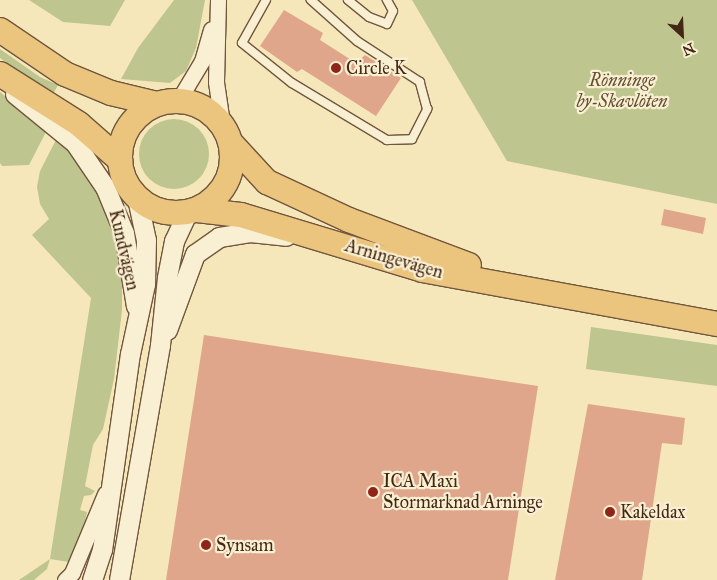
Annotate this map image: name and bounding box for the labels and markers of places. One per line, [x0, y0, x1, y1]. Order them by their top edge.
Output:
place label: Circle K [346, 57, 406, 79]
marker: Circle K [330, 62, 342, 74]
place label: ICA Maxi Stormarknad Arninge [383, 471, 543, 514]
marker: ICA Maxi Stormarknad Arninge [367, 486, 379, 498]
place label: Kakeldax [620, 501, 686, 523]
marker: Kakeldax [604, 506, 616, 518]
place label: Synsam [216, 534, 274, 556]
marker: Synsam [200, 539, 212, 551]

